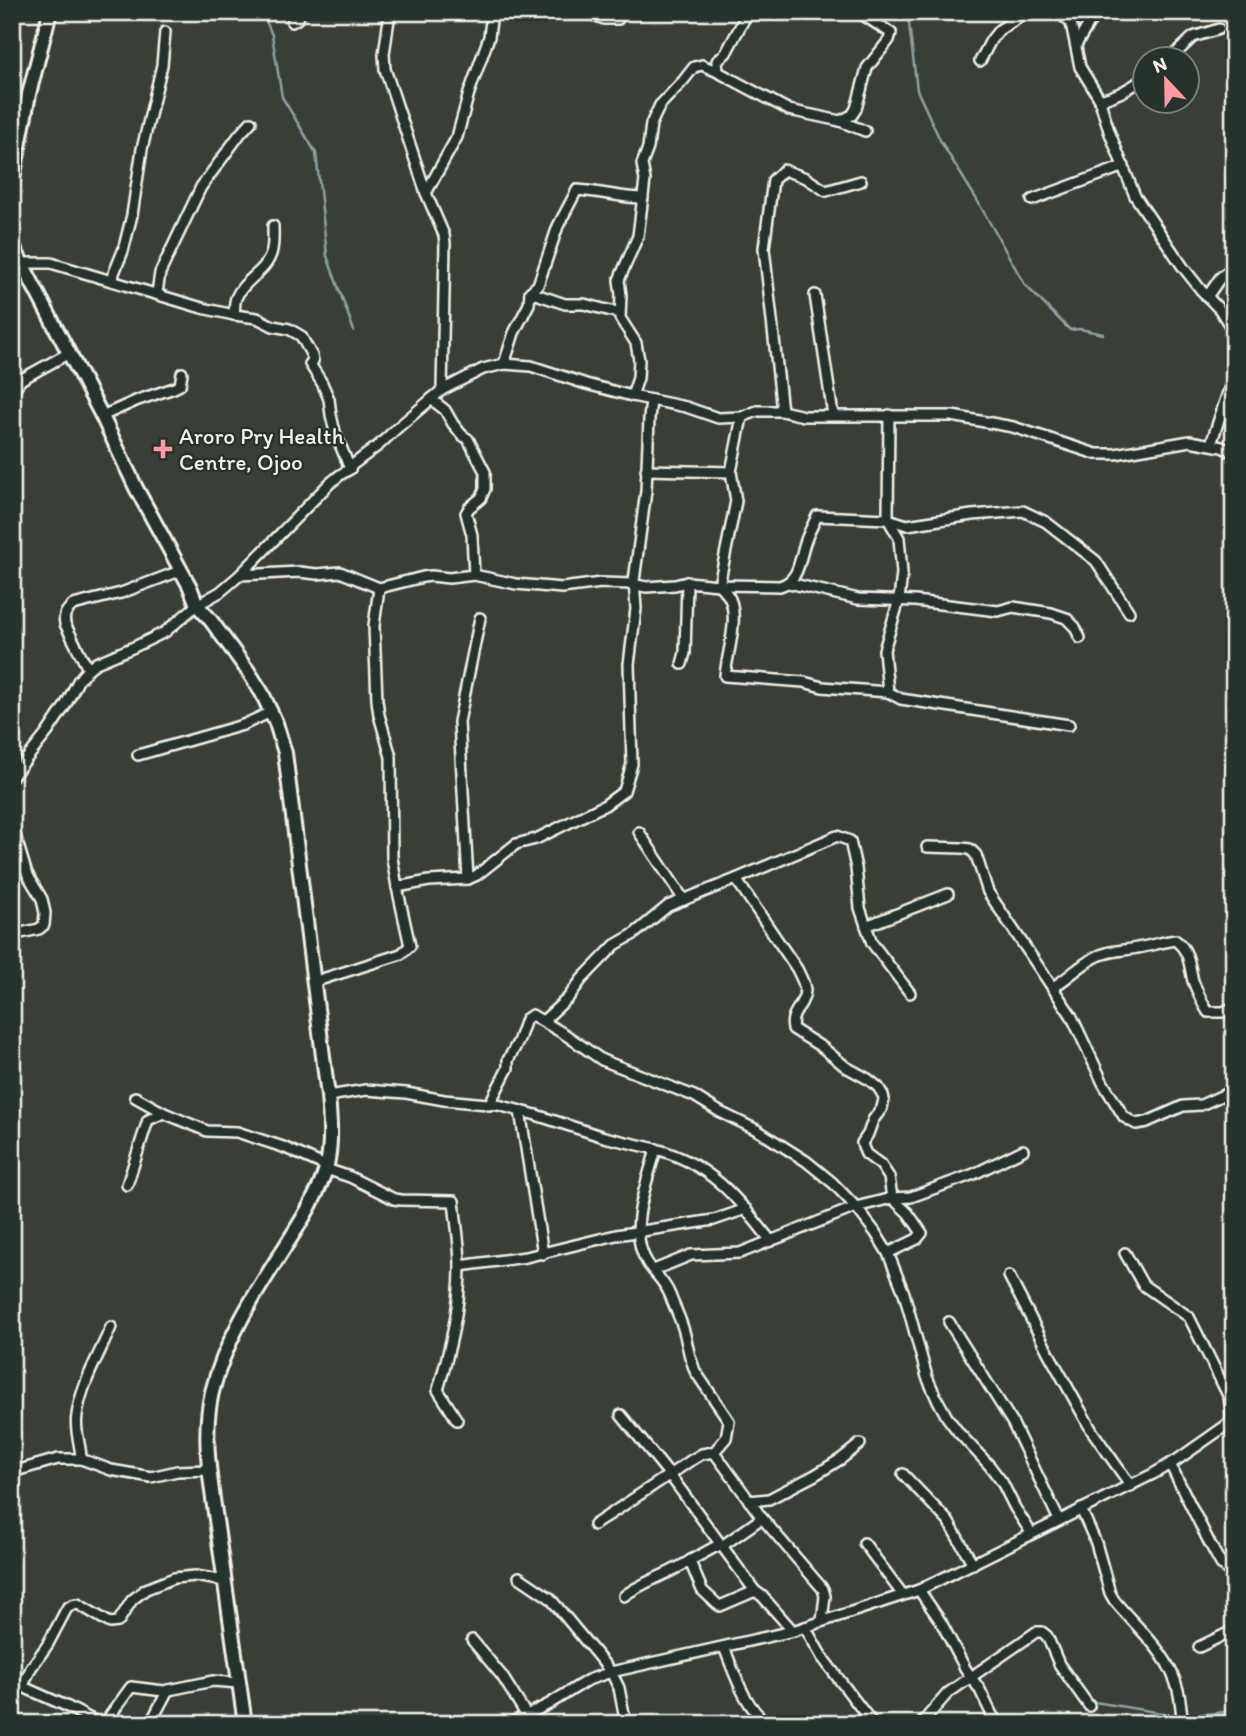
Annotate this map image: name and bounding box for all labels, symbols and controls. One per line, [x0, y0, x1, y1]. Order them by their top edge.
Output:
north arrow [1130, 46, 1200, 116]
text: N [1150, 52, 1170, 78]
place label: Aroro Pry Health Centre, Ojoo [179, 422, 345, 476]
marker: Aroro Pry Health Centre, Ojoo [153, 439, 173, 459]

